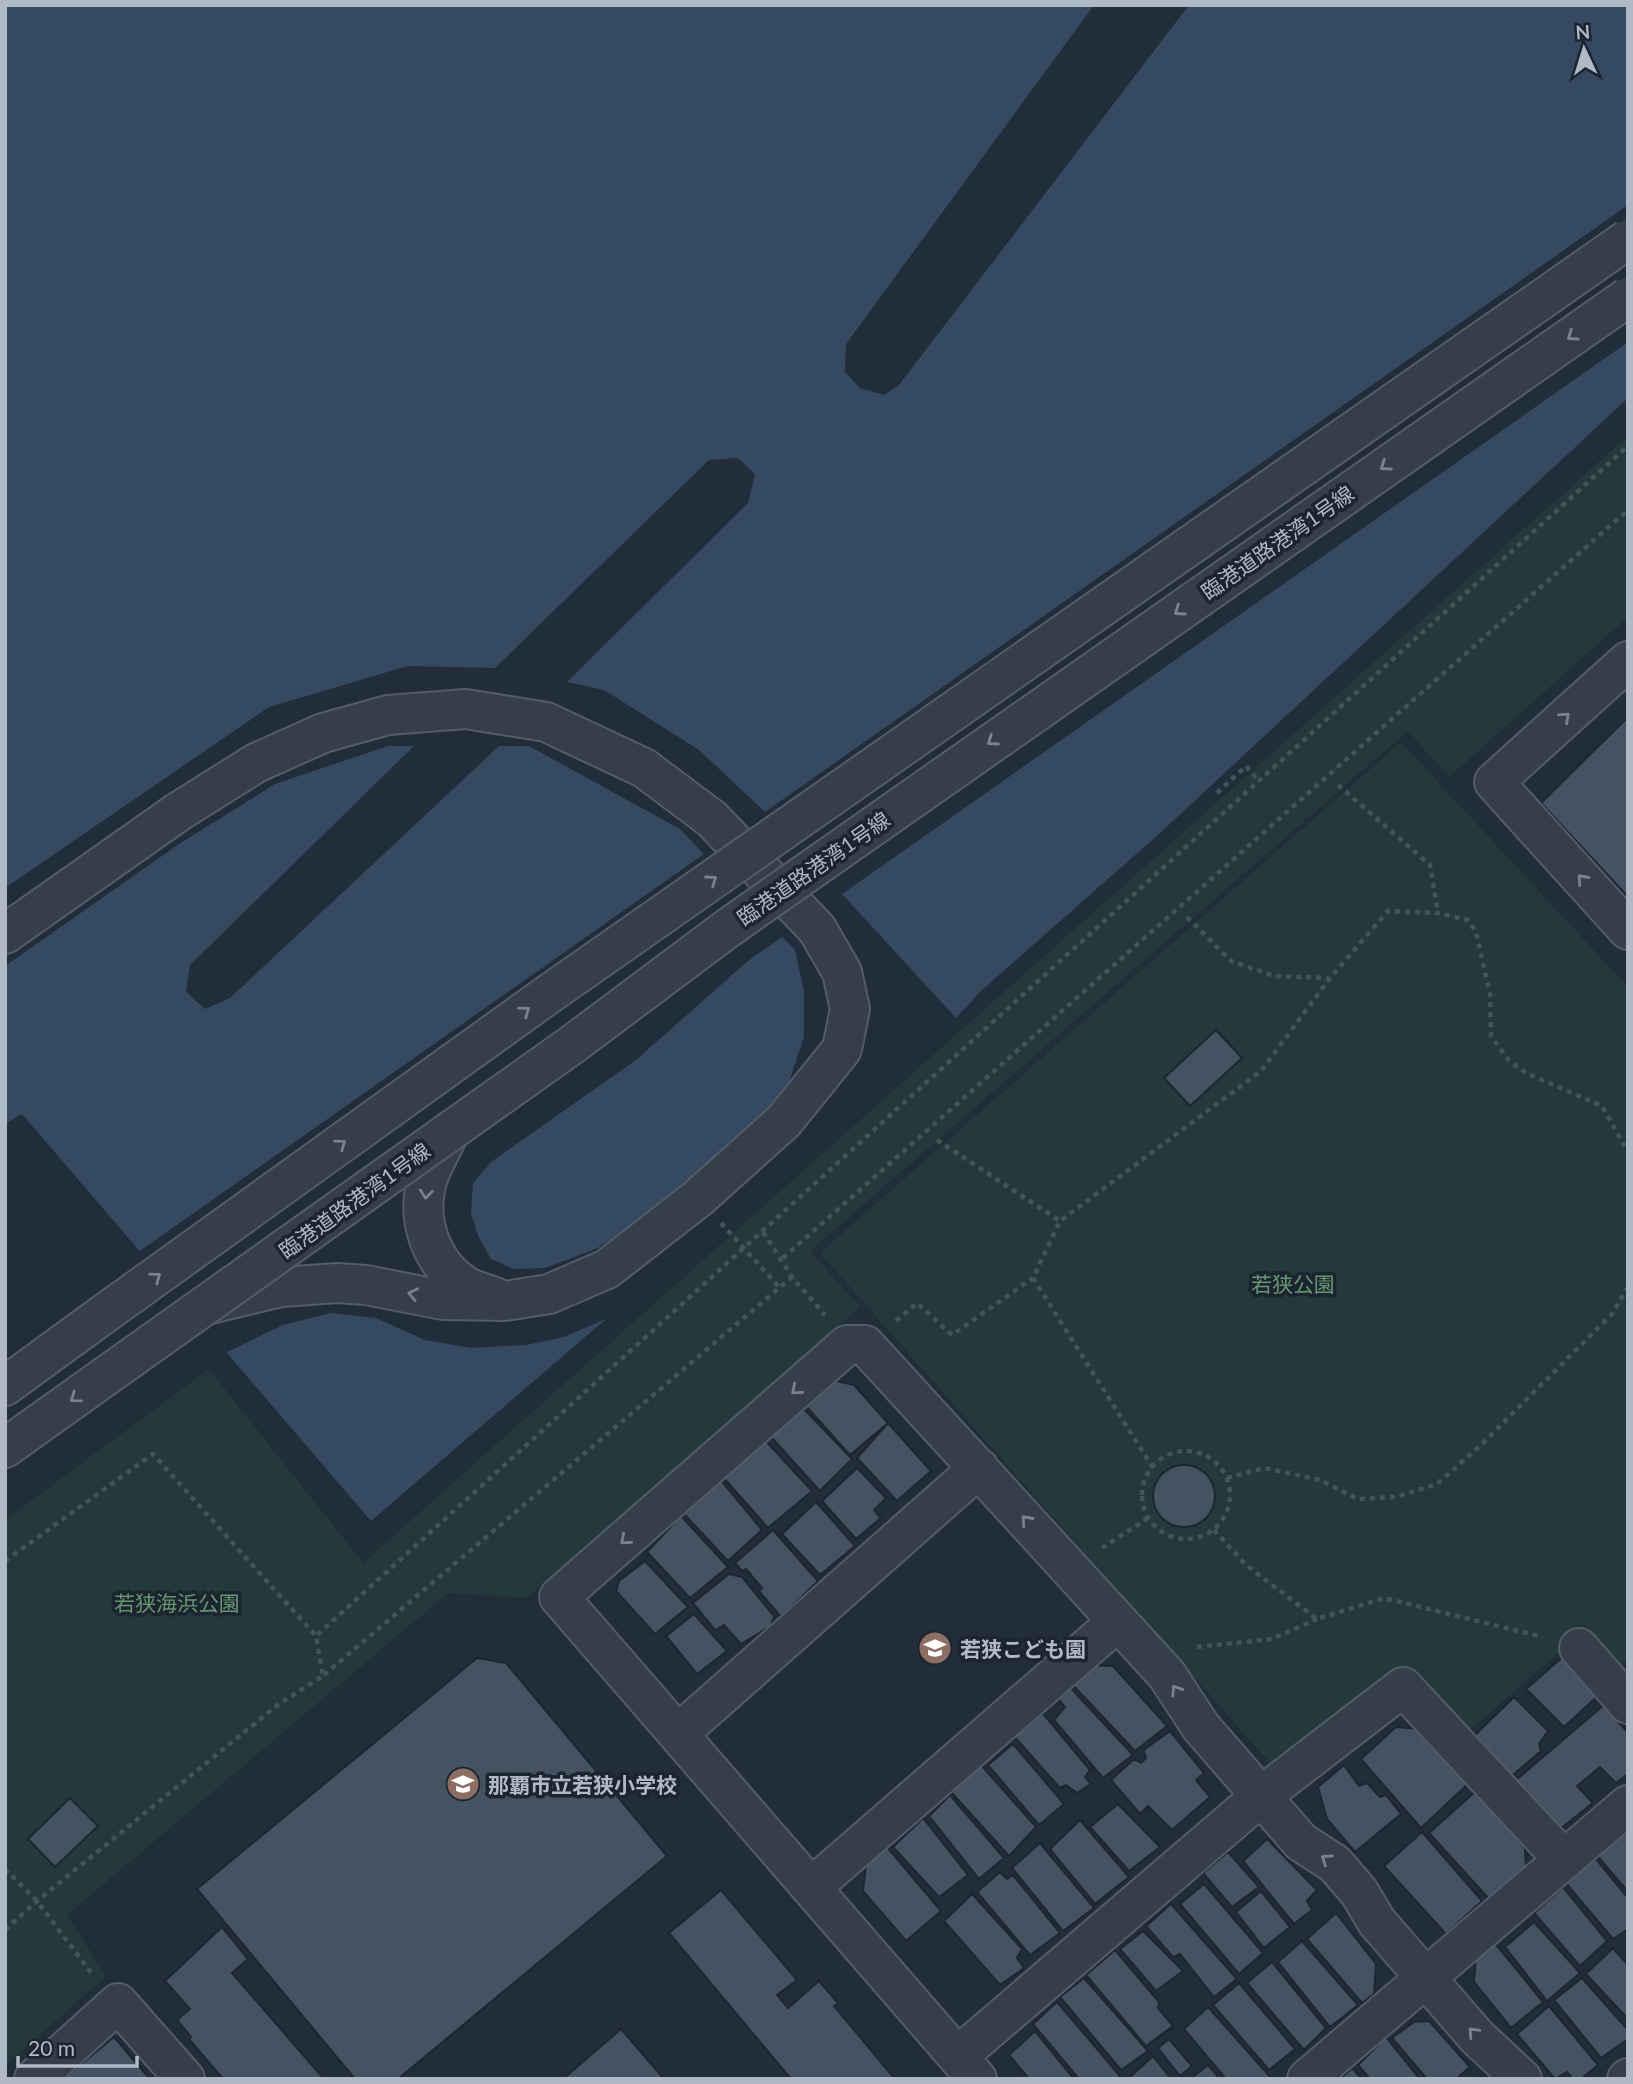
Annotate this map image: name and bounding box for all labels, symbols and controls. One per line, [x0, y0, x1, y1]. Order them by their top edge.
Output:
north arrow [1549, 14, 1619, 84]
text: N [1575, 20, 1591, 44]
one-way arrow [1567, 328, 1580, 340]
one-way arrow [1380, 458, 1393, 470]
street label: 臨港道路港湾1号線 [1196, 480, 1358, 604]
one-way arrow [1173, 603, 1186, 616]
one-way arrow [1557, 713, 1570, 726]
one-way arrow [987, 733, 1000, 745]
street label: 臨港道路港湾1号線 [732, 806, 894, 930]
one-way arrow [1578, 874, 1590, 887]
one-way arrow [704, 876, 717, 888]
one-way arrow [518, 1006, 530, 1019]
street label: 臨港道路港湾1号線 [274, 1137, 434, 1263]
one-way arrow [333, 1139, 346, 1152]
one-way arrow [419, 1189, 434, 1200]
park label: 若狭公園 [1251, 1271, 1335, 1296]
one-way arrow [148, 1272, 161, 1285]
one-way arrow [407, 1287, 419, 1302]
one-way arrow [791, 1382, 804, 1394]
one-way arrow [70, 1390, 83, 1402]
one-way arrow [1022, 1515, 1034, 1528]
one-way arrow [620, 1532, 633, 1544]
park label: 若狭海浜公園 [114, 1590, 240, 1615]
school or university icon: 若狭こども園 [916, 1629, 954, 1667]
place label: 若狭こども園 [960, 1636, 1086, 1661]
one-way arrow [1172, 1685, 1185, 1698]
school or university icon: 那覇市立若狭小学校 [444, 1765, 482, 1803]
place label: 那覇市立若狭小学校 [488, 1772, 677, 1797]
one-way arrow [1321, 1855, 1334, 1867]
scale bar [18, 2024, 136, 2068]
one-way arrow [1469, 2027, 1481, 2040]
text: 20 m [28, 2035, 75, 2060]

